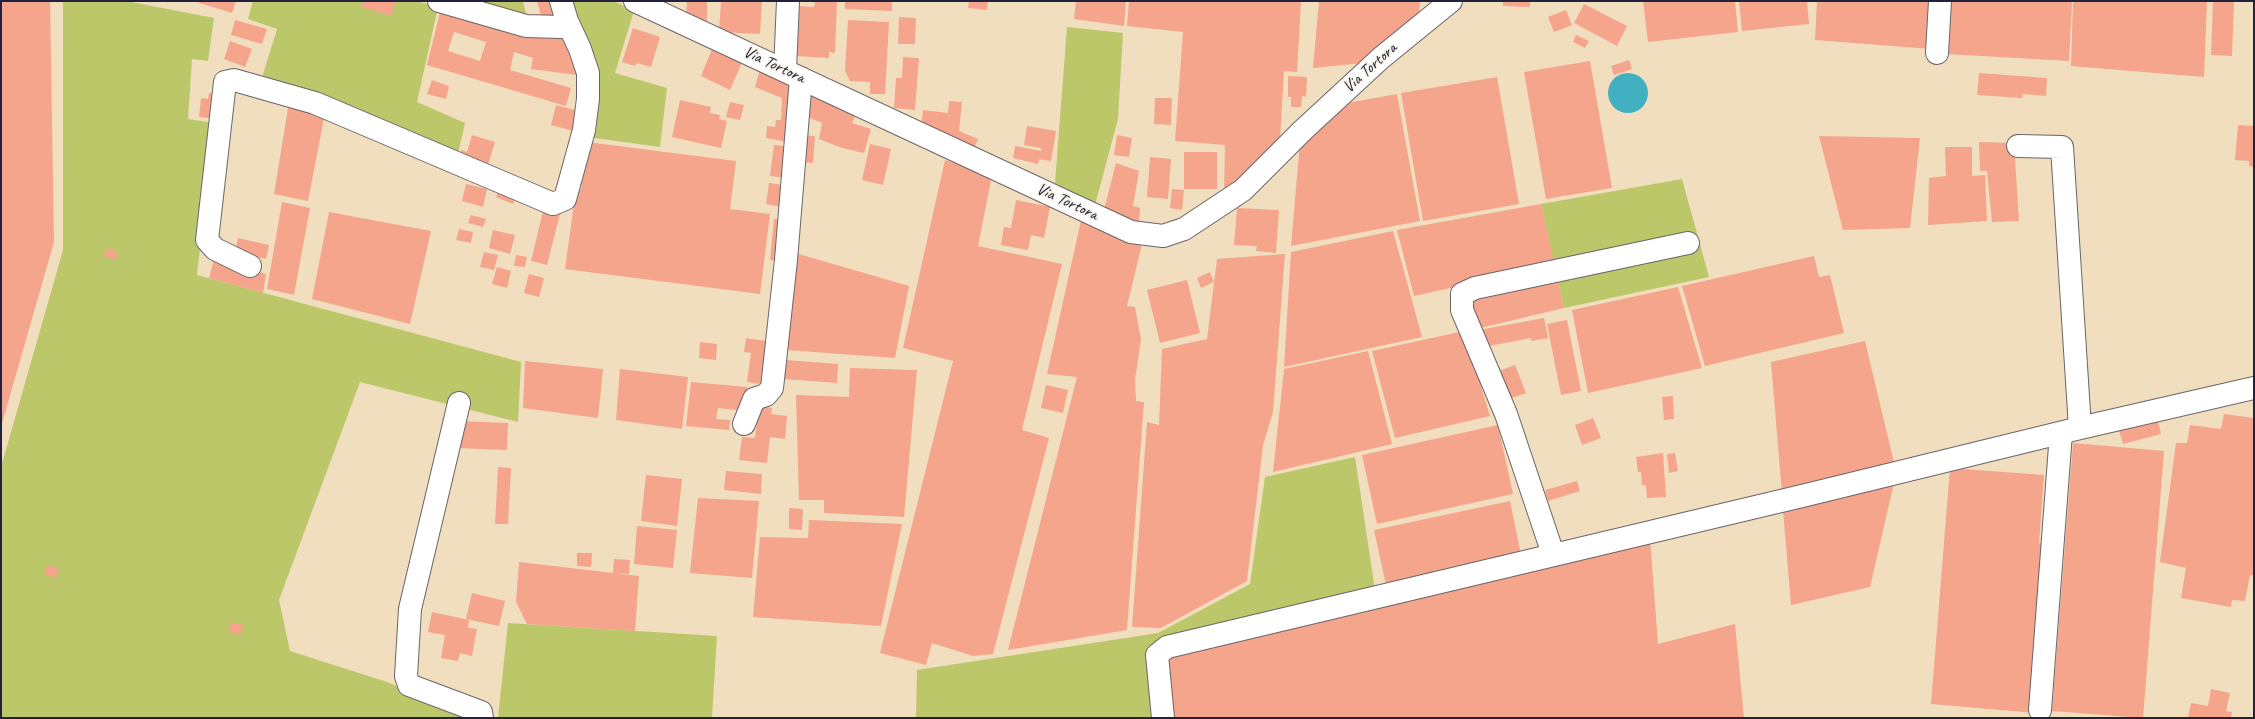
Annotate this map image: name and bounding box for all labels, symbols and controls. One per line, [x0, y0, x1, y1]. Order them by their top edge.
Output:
street label: Via Tortora [1339, 38, 1401, 98]
street label: Via Tortora [740, 42, 808, 88]
street label: Via Tortora [1033, 179, 1101, 225]

